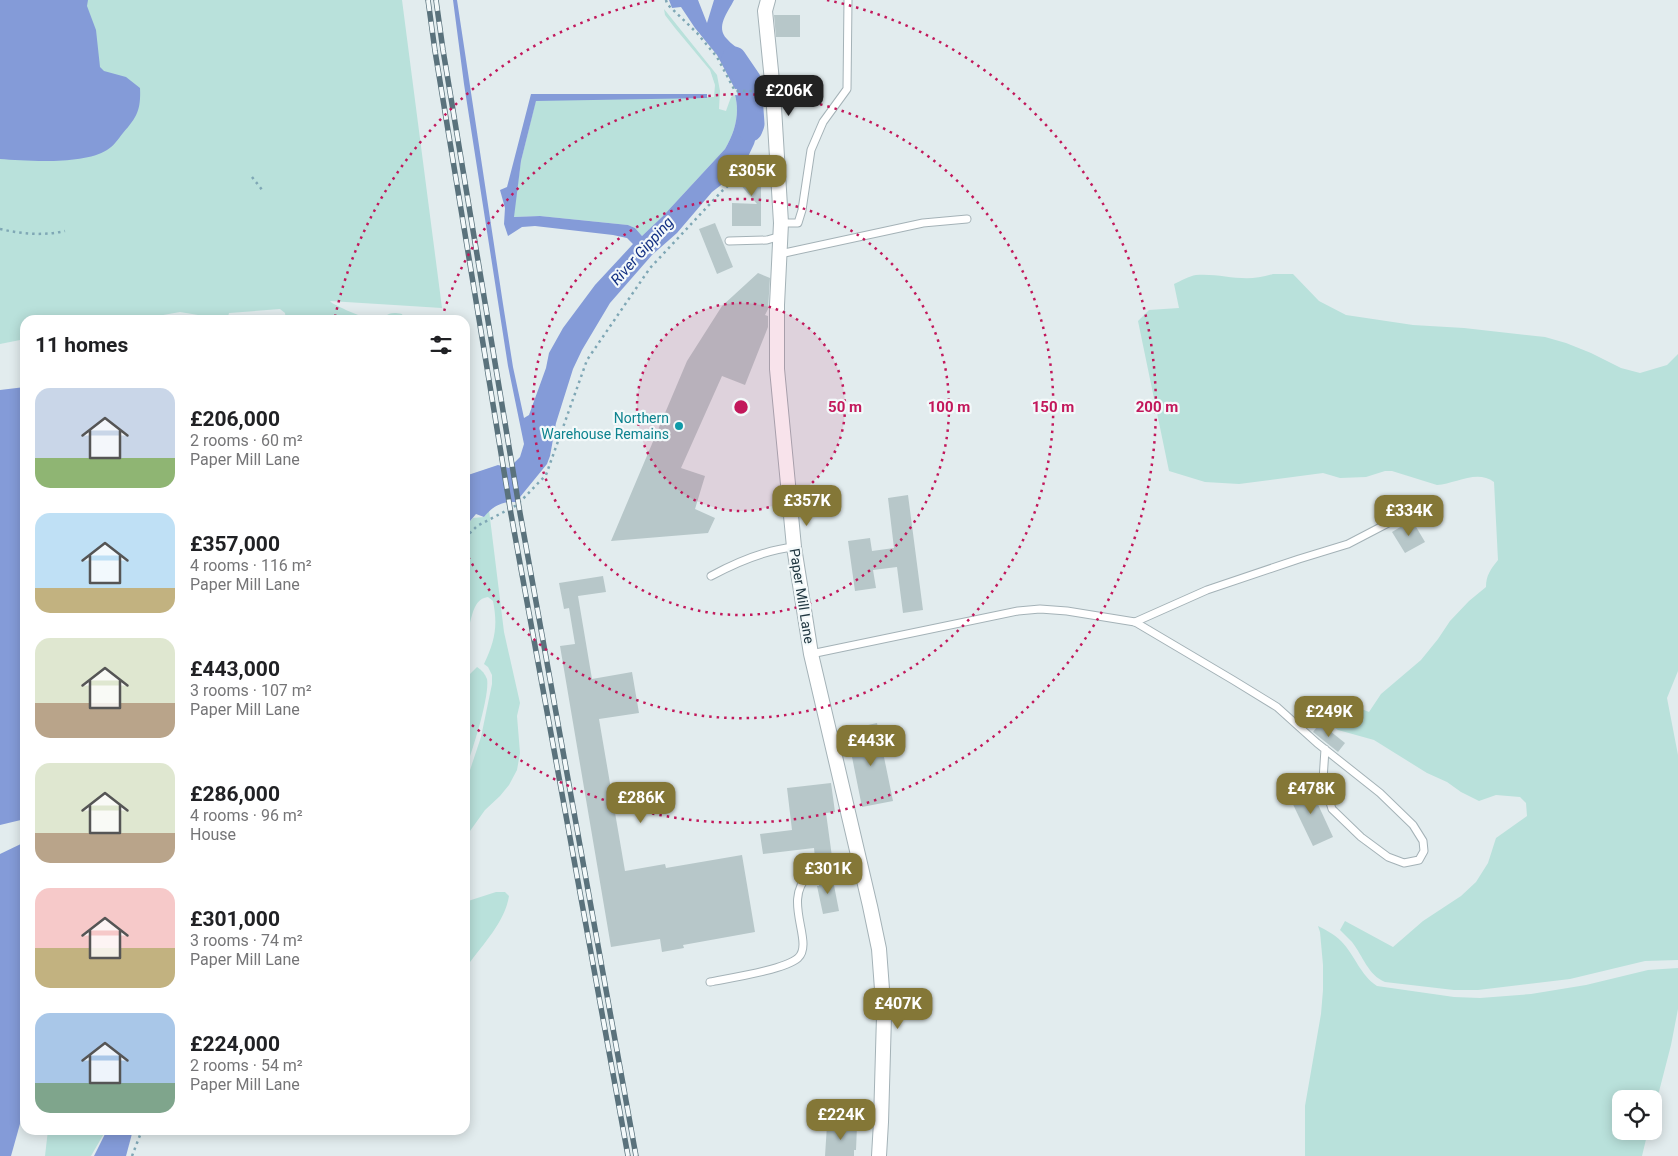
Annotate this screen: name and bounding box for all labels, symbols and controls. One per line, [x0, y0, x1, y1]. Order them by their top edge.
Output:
pin: £206K [754, 74, 824, 117]
text: £206K [765, 81, 813, 100]
pin: £305K [717, 154, 787, 197]
text: £305K [728, 161, 776, 180]
water label: River Gipping [607, 213, 677, 289]
icon: filters [427, 331, 455, 359]
text: 11 homes [35, 333, 128, 357]
centre of rings [732, 398, 750, 416]
text: 50 m [828, 398, 862, 416]
text: 100 m [928, 398, 970, 416]
text: 150 m [1032, 398, 1074, 416]
text: 200 m [1136, 398, 1178, 416]
text: £206,000 [190, 407, 280, 431]
icon: home [75, 408, 135, 468]
place label: Northern Warehouse Remains [541, 410, 669, 442]
marker: Northern Warehouse Remains [673, 420, 685, 432]
text: 2 rooms · 60 m² [190, 431, 303, 450]
text: Paper Mill Lane [190, 450, 300, 469]
pin: £357K [772, 484, 842, 527]
text: £357K [783, 491, 831, 510]
pin: £334K [1374, 494, 1444, 537]
text: £334K [1385, 501, 1433, 520]
text: £357,000 [190, 532, 280, 556]
icon: home [75, 533, 135, 593]
street label: Paper Mill Lane [787, 547, 817, 645]
text: 4 rooms · 116 m² [190, 556, 312, 575]
text: Paper Mill Lane [190, 575, 300, 594]
text: £443,000 [190, 657, 280, 681]
icon: home [75, 658, 135, 718]
text: 3 rooms · 107 m² [190, 681, 312, 700]
pin: £249K [1294, 696, 1364, 738]
text: Paper Mill Lane [190, 700, 300, 719]
text: £249K [1305, 702, 1353, 721]
pin: £443K [836, 724, 906, 767]
text: £443K [847, 731, 895, 750]
pin: £478K [1276, 772, 1346, 815]
text: £478K [1287, 779, 1335, 798]
text: £286,000 [190, 782, 280, 806]
pin: £286K [606, 782, 676, 824]
icon: home [75, 783, 135, 843]
text: £286K [617, 788, 665, 807]
text: 4 rooms · 96 m² [190, 806, 303, 825]
text: House [190, 825, 236, 844]
pin: £301K [793, 852, 863, 895]
text: £301K [804, 859, 852, 878]
text: £301,000 [190, 907, 280, 931]
icon: home [75, 908, 135, 968]
text: 3 rooms · 74 m² [190, 931, 303, 950]
text: Paper Mill Lane [190, 950, 300, 969]
pin: £407K [863, 988, 933, 1030]
text: £407K [874, 994, 922, 1013]
text: £224,000 [190, 1032, 280, 1056]
icon: home [75, 1033, 135, 1093]
text: 2 rooms · 54 m² [190, 1056, 303, 1075]
text: Paper Mill Lane [190, 1075, 300, 1094]
map controls [1612, 1090, 1662, 1140]
button: locate [1612, 1090, 1662, 1140]
pin: £224K [806, 1098, 876, 1141]
text: £224K [817, 1105, 865, 1124]

